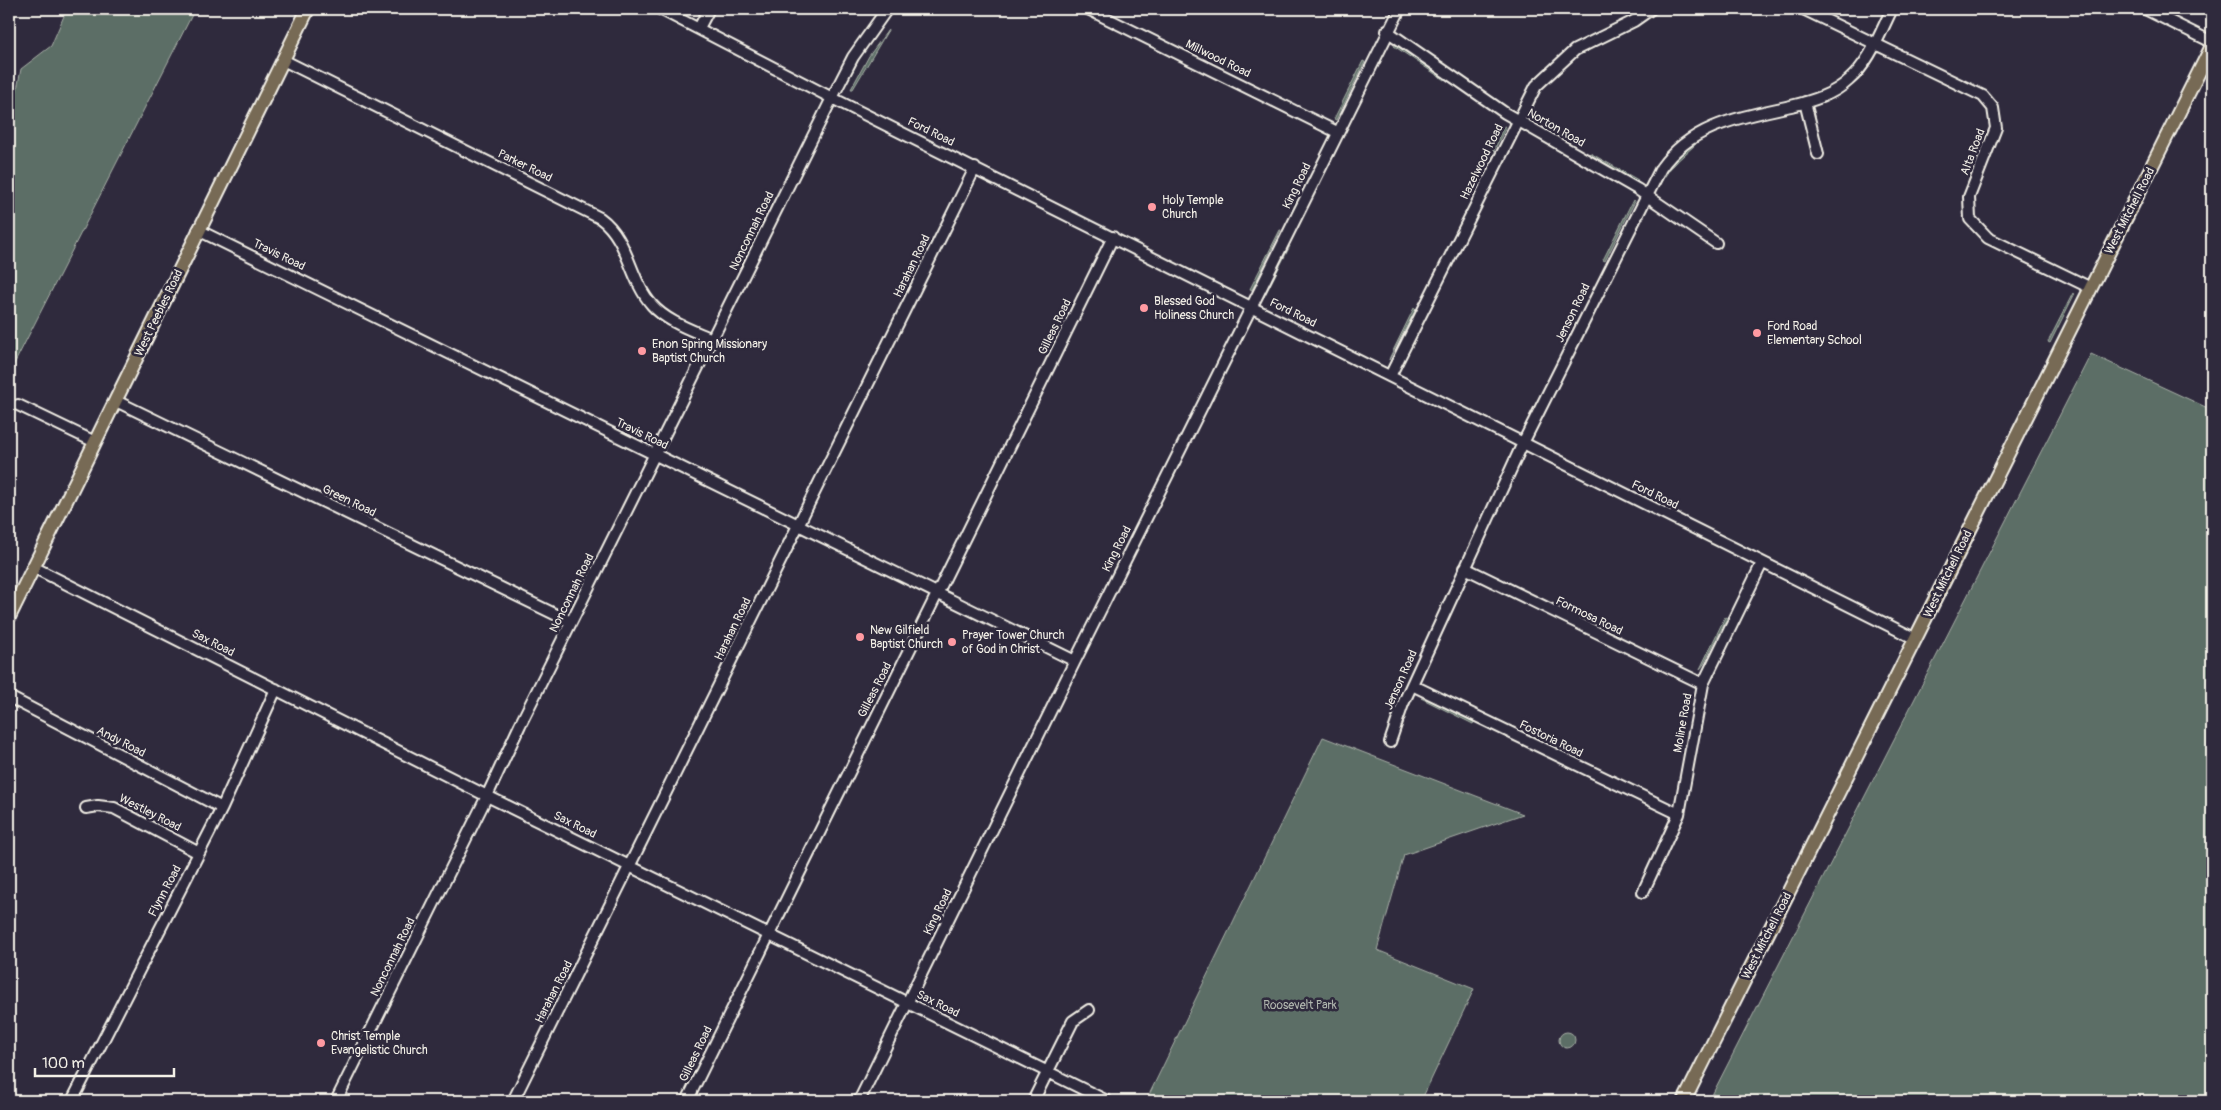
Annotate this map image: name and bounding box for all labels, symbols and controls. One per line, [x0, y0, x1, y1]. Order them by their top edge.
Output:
street label: Millwood Road [1183, 37, 1253, 81]
street label: Norton Road [1524, 105, 1588, 151]
street label: Ford Road [905, 114, 957, 150]
street label: Hazelwood Road [1457, 122, 1507, 202]
street label: Alta Road [1957, 127, 1989, 177]
street label: Parker Road [495, 146, 555, 186]
street label: King Road [1279, 160, 1315, 212]
street label: West Mitchell Road [2102, 165, 2158, 257]
street label: Nonconnah Road [726, 189, 778, 273]
place label: Holy Temple Church [1162, 193, 1224, 222]
marker: Holy Temple Church [1146, 201, 1158, 213]
street label: Harahan Road [890, 232, 934, 300]
street label: Travis Road [250, 236, 308, 274]
street label: West Peebles Road [131, 267, 187, 359]
street label: Jenson Road [1552, 281, 1594, 345]
place label: Blessed God Holiness Church [1154, 294, 1234, 323]
street label: Ford Road [1267, 295, 1319, 331]
street label: Gilleas Road [1035, 297, 1075, 357]
marker: Blessed God Holiness Church [1138, 302, 1150, 314]
place label: Ford Road Elementary School [1767, 319, 1862, 348]
marker: Ford Road Elementary School [1751, 327, 1763, 339]
place label: Enon Spring Missionary Baptist Church [652, 337, 767, 366]
marker: Enon Spring Missionary Baptist Church [636, 345, 648, 357]
street label: Travis Road [613, 415, 671, 453]
street label: Ford Road [1629, 477, 1681, 513]
street label: Green Road [320, 482, 378, 520]
street label: King Road [1099, 523, 1135, 574]
street label: West Mitchell Road [1920, 528, 1976, 620]
street label: Nonconnah Road [546, 551, 598, 635]
street label: Formosa Road [1553, 593, 1625, 639]
street label: Harahan Road [711, 595, 755, 663]
place label: New Gilfield Baptist Church [870, 623, 943, 652]
street label: Sax Road [189, 626, 237, 660]
place label: Prayer Tower Church of God in Christ [962, 628, 1065, 657]
marker: New Gilfield Baptist Church [854, 631, 866, 643]
marker: Prayer Tower Church of God in Christ [946, 636, 958, 648]
street label: Jenson Road [1381, 648, 1421, 712]
street label: Gilleas Road [855, 660, 895, 720]
street label: Moline Road [1670, 692, 1696, 754]
street label: Fostoria Road [1517, 717, 1585, 761]
street label: Andy Road [94, 723, 148, 761]
street label: Westley Road [116, 791, 184, 835]
street label: Sax Road [551, 808, 599, 842]
street label: Flynn Road [145, 863, 185, 919]
street label: King Road [920, 886, 956, 938]
street label: West Mitchell Road [1739, 890, 1795, 982]
street label: Nonconnah Road [367, 915, 419, 999]
street label: Harahan Road [532, 958, 576, 1026]
street label: Sax Road [914, 987, 962, 1021]
park label: Roosevelt Park [1263, 998, 1337, 1013]
street label: Gilleas Road [676, 1024, 716, 1084]
place label: Christ Temple Evangelistic Church [331, 1029, 428, 1058]
marker: Christ Temple Evangelistic Church [315, 1037, 327, 1049]
scale bar [35, 1045, 174, 1077]
text: 100 m [42, 1054, 85, 1073]

